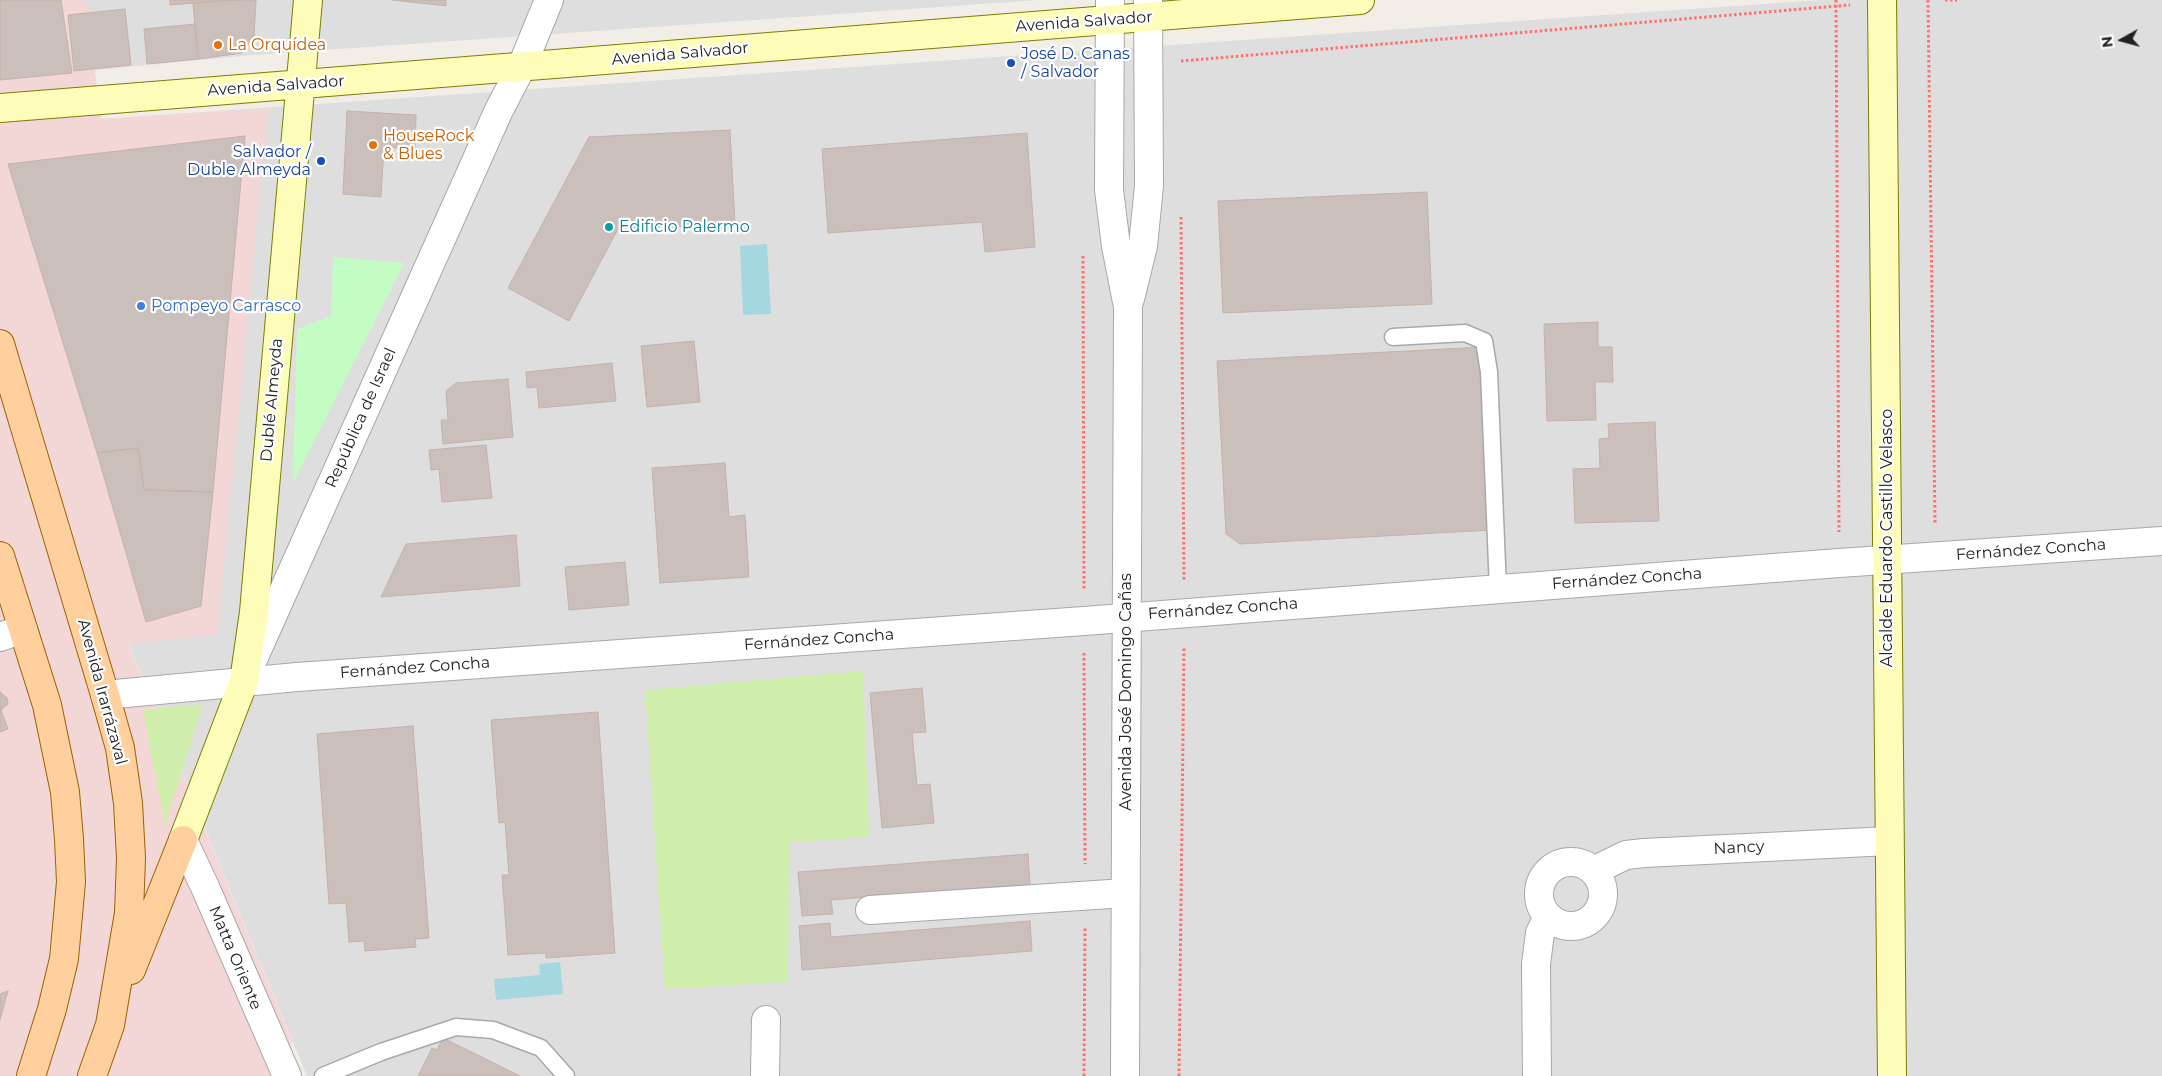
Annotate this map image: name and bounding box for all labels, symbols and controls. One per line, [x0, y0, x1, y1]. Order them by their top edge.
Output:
street label: Avenida Salvador [1015, 8, 1153, 36]
north arrow [2097, 15, 2147, 65]
place label: La Orquídea [228, 35, 326, 55]
text: N [2097, 35, 2117, 49]
street label: Avenida Salvador [611, 38, 749, 70]
marker: La Orquídea [212, 39, 224, 51]
place label: José D. Canas / Salvador [1021, 44, 1130, 82]
marker: José D. Canas / Salvador [1005, 57, 1017, 69]
street label: Avenida Salvador [207, 72, 345, 100]
place label: HouseRock & Blues [383, 126, 474, 164]
marker: HouseRock & Blues [367, 139, 379, 151]
place label: Salvador / Duble Almeyda [187, 142, 311, 180]
marker: Salvador / Duble Almeyda [315, 155, 327, 167]
place label: Edificio Palermo [619, 217, 750, 237]
marker: Edificio Palermo [603, 221, 615, 233]
place label: Pompeyo Carrasco [151, 296, 301, 316]
marker: Pompeyo Carrasco [135, 300, 147, 312]
street label: Dublé Almeyda [257, 337, 287, 463]
street label: República de Israel [321, 345, 401, 491]
street label: Alcalde Eduardo Castillo Velasco [1877, 409, 1897, 667]
street label: Fernández Concha [1955, 535, 2107, 565]
street label: Fernández Concha [1551, 564, 1703, 594]
street label: Avenida José Domingo Cañas [1116, 573, 1136, 811]
street label: Fernández Concha [1147, 594, 1299, 624]
street label: Avenida Irarrázaval [73, 617, 131, 767]
street label: Fernández Concha [743, 625, 895, 655]
street label: Fernández Concha [339, 653, 491, 683]
street label: Nancy [1713, 837, 1765, 859]
street label: Matta Oriente [204, 903, 266, 1013]

